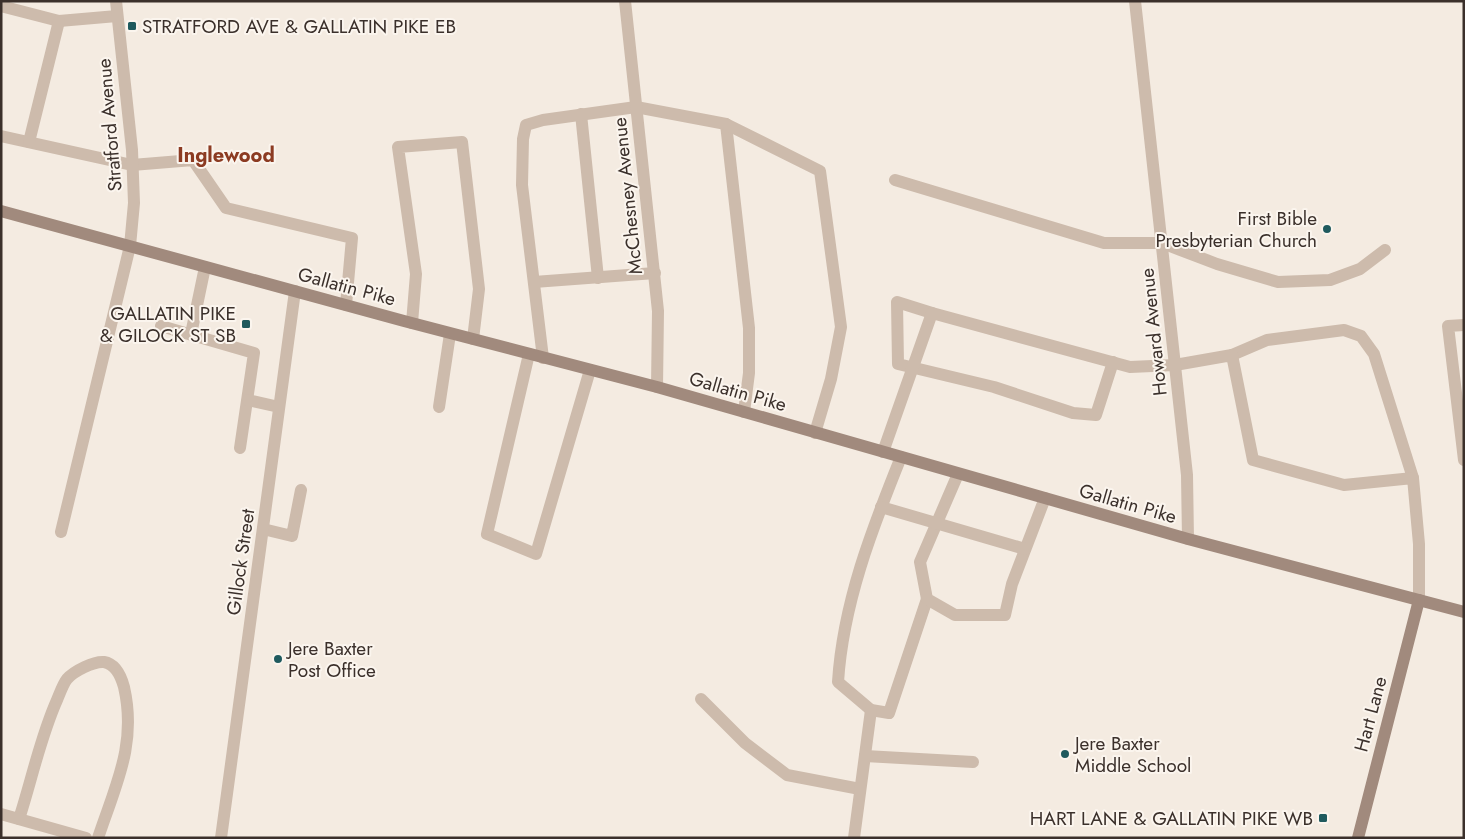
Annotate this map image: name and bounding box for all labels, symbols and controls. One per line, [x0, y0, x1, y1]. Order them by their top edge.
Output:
place label: STRATFORD AVE & GALLATIN PIKE EB [142, 13, 456, 40]
marker: STRATFORD AVE & GALLATIN PIKE EB [126, 20, 138, 32]
street label: Stratford Avenue [90, 57, 129, 192]
street label: McChesney Avenue [606, 116, 649, 276]
district label: Inglewood [177, 141, 275, 170]
place label: First Bible Presbyterian Church [1156, 205, 1317, 254]
marker: First Bible Presbyterian Church [1321, 223, 1333, 235]
street label: Gallatin Pike [295, 260, 399, 313]
street label: Howard Avenue [1133, 267, 1174, 397]
place label: GALLATIN PIKE & GILOCK ST SB [100, 300, 236, 349]
marker: GALLATIN PIKE & GILOCK ST SB [240, 318, 252, 330]
street label: Gallatin Pike [686, 365, 790, 418]
street label: Gallatin Pike [1076, 477, 1180, 530]
street label: Gillock Street [220, 507, 261, 617]
place label: Jere Baxter Post Office [285, 635, 376, 684]
marker: Jere Baxter Post Office [272, 653, 284, 665]
street label: Hart Lane [1347, 673, 1394, 755]
place label: Jere Baxter Middle School [1072, 730, 1191, 779]
marker: Jere Baxter Middle School [1059, 748, 1071, 760]
place label: HART LANE & GALLATIN PIKE WB [1030, 805, 1313, 832]
marker: HART LANE & GALLATIN PIKE WB [1317, 812, 1329, 824]

